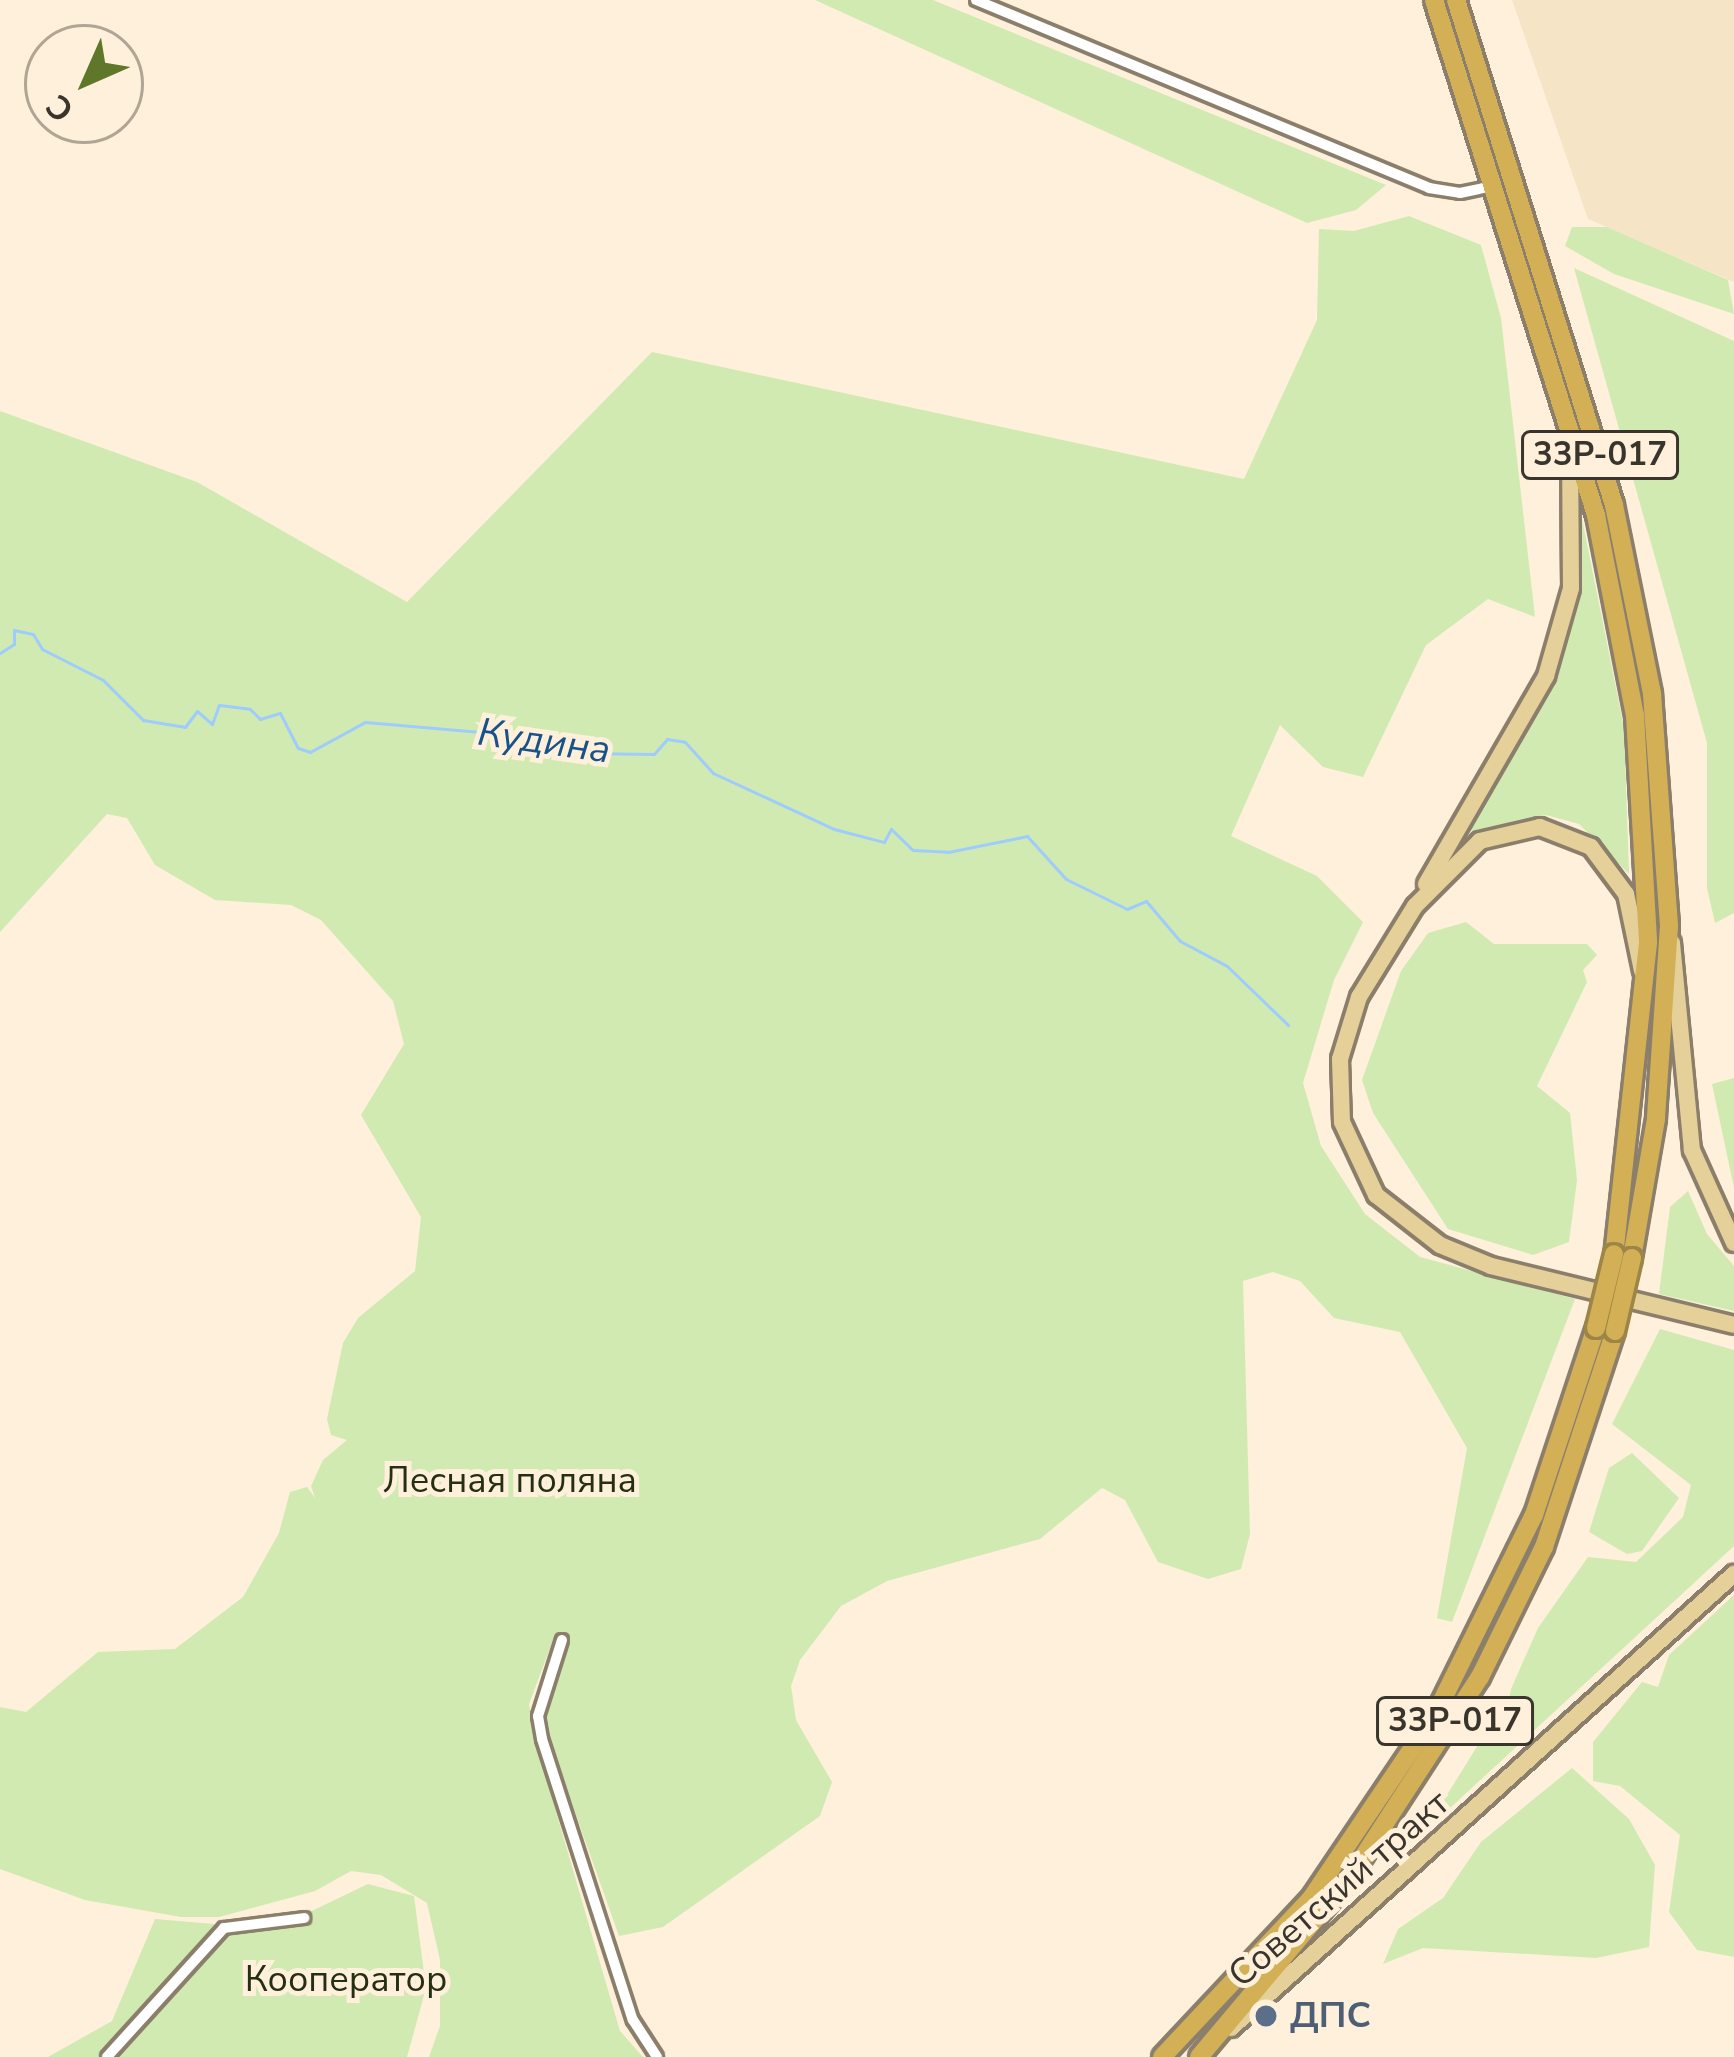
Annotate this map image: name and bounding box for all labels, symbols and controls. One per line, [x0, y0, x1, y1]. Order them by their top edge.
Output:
north arrow [24, 24, 144, 144]
text: С [36, 84, 84, 132]
road number: 33Р-017 [1519, 428, 1681, 482]
water label: Кудина [474, 710, 614, 774]
park label: Лесная поляна [383, 1459, 637, 1503]
road number: 33Р-017 [1374, 1694, 1536, 1748]
street label: Советский тракт [1220, 1781, 1458, 1997]
park label: Кооператор [245, 1958, 447, 2002]
place label: ДПС [1290, 1994, 1371, 2038]
marker: ДПС [1253, 2003, 1279, 2029]

